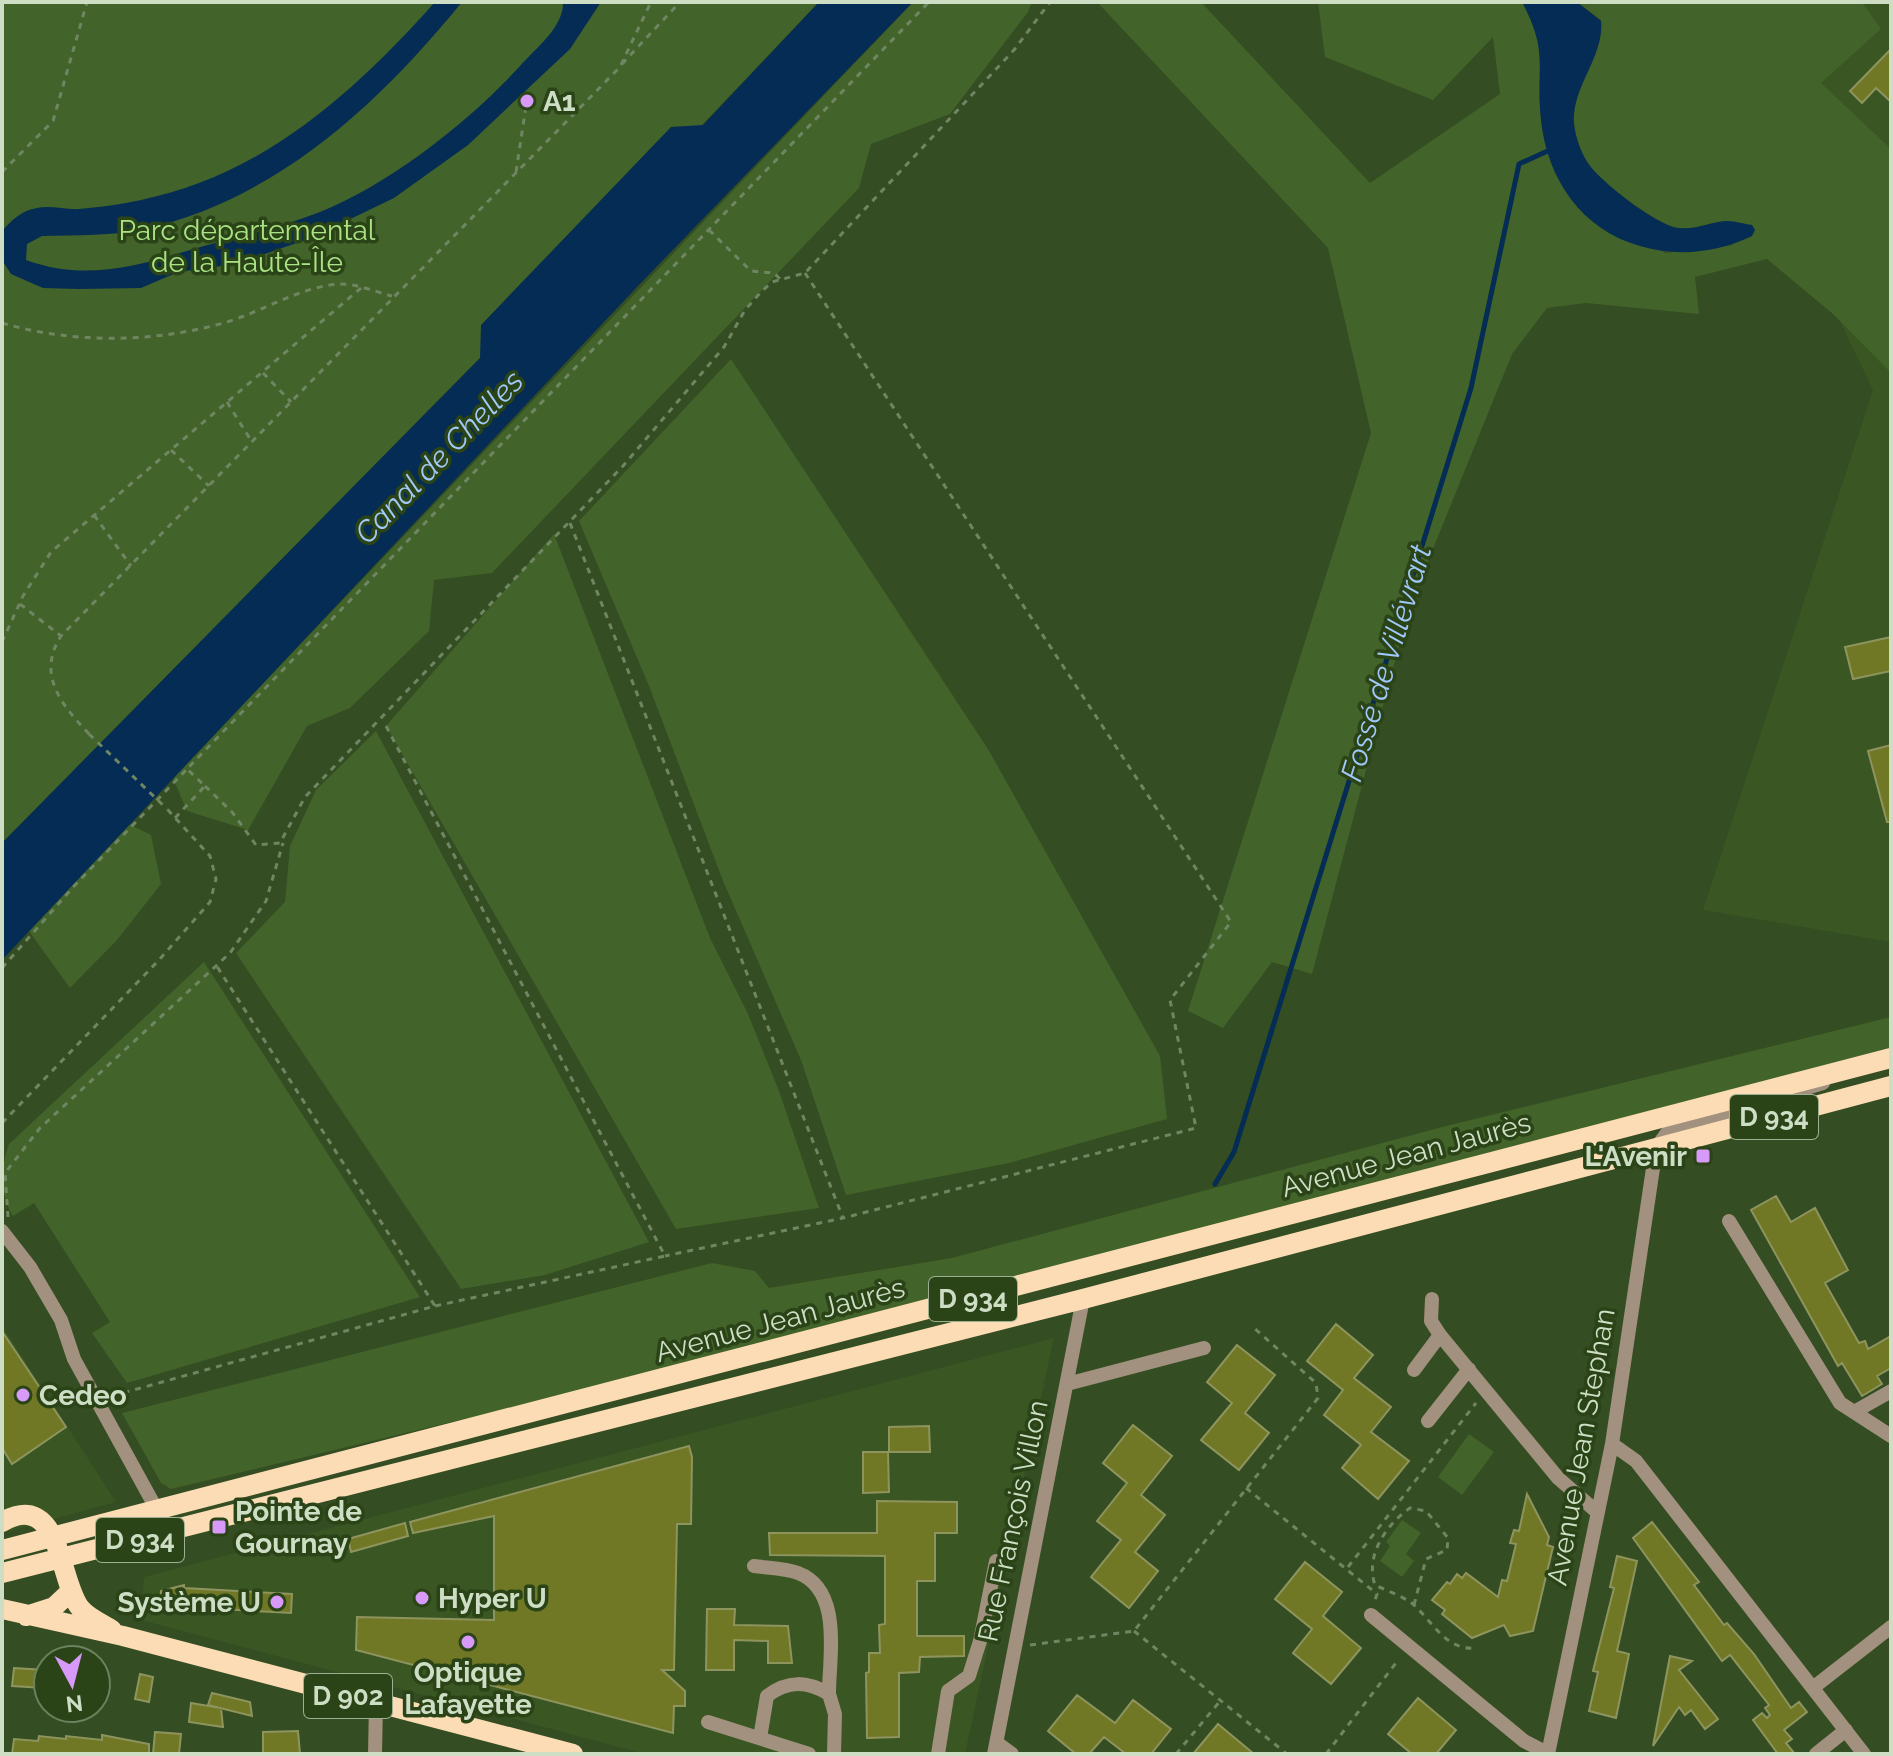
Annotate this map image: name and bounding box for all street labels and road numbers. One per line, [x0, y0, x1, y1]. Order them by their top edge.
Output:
road number: D 934 [1730, 1095, 1818, 1139]
street label: Avenue Jean Jaurès [1278, 1106, 1534, 1204]
street label: Avenue Jean Jaurès [652, 1271, 908, 1369]
road number: D 934 [929, 1277, 1017, 1321]
street label: Avenue Jean Stephan [1540, 1306, 1622, 1588]
street label: Rue François Villon [971, 1397, 1055, 1645]
road number: D 934 [96, 1518, 184, 1562]
road number: D 902 [304, 1674, 392, 1718]

